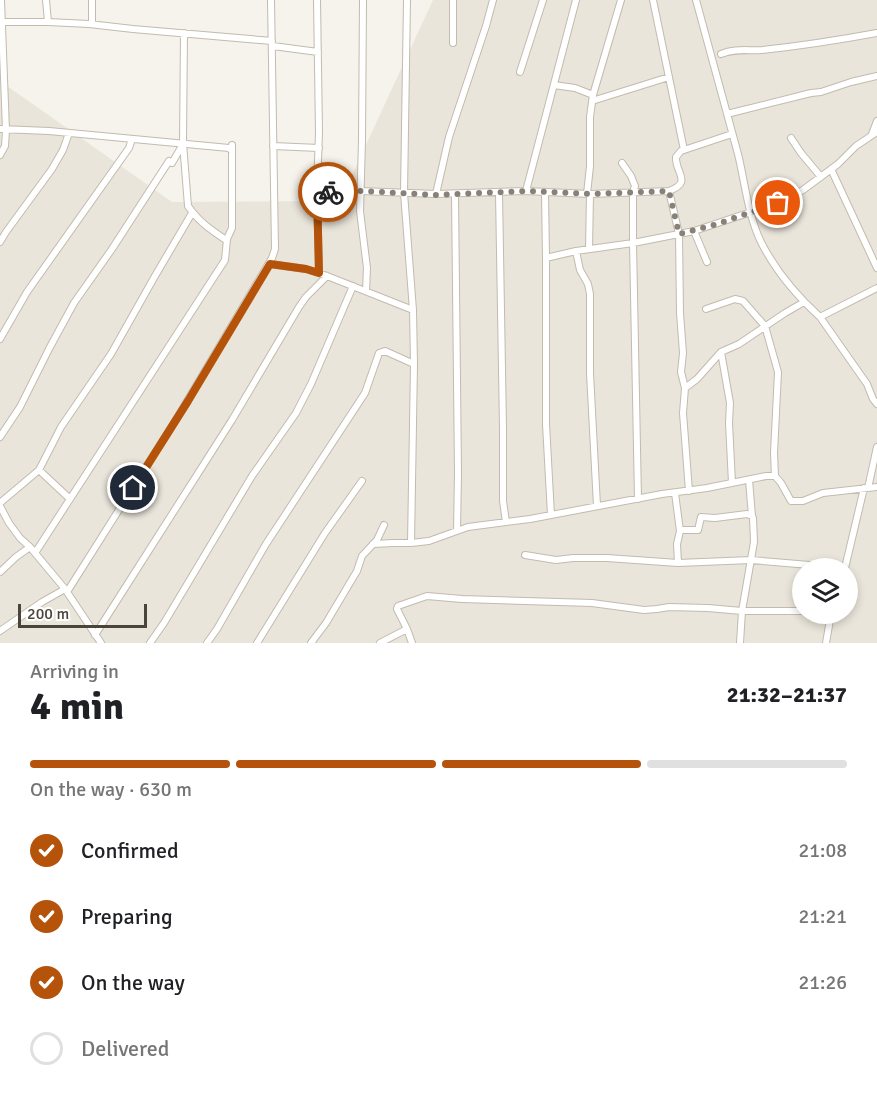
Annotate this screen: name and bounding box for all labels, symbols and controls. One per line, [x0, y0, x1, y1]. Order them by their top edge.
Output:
courier [298, 162, 358, 222]
icon: bike [312, 176, 345, 209]
pin [752, 177, 803, 228]
icon: bag [761, 186, 794, 219]
pin [107, 462, 158, 513]
icon: home [116, 471, 149, 504]
map controls [792, 558, 858, 624]
button: layers [792, 558, 858, 624]
scale bar [18, 601, 147, 628]
text: 200 m [27, 604, 69, 624]
text: Arriving in [30, 659, 119, 684]
text: 21:32–21:37 [727, 681, 847, 708]
text: 4 min [30, 682, 124, 730]
text: On the way · 630 m [30, 777, 192, 802]
icon: check [30, 834, 63, 867]
text: Confirmed [81, 837, 179, 864]
text: 21:08 [798, 838, 847, 863]
icon: check [30, 900, 63, 933]
text: Preparing [81, 903, 173, 930]
text: 21:21 [798, 904, 847, 929]
icon: check [30, 966, 63, 999]
text: On the way [81, 969, 185, 996]
text: 21:26 [798, 970, 847, 995]
text: Delivered [81, 1035, 169, 1062]

